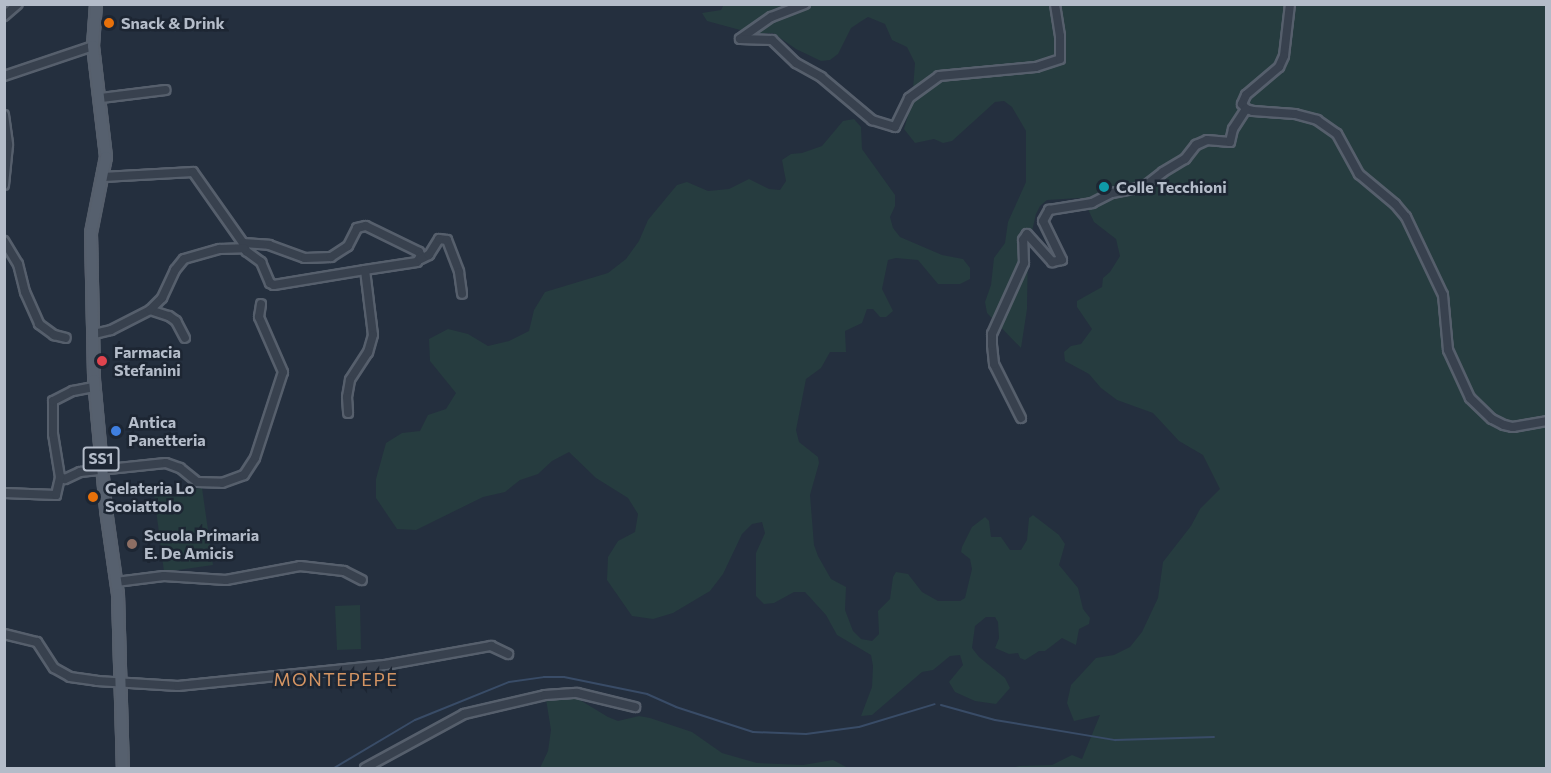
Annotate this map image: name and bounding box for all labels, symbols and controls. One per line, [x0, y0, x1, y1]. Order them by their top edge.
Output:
place label: Snack & Drink [121, 13, 225, 33]
marker: Snack & Drink [102, 16, 116, 30]
place label: Colle Tecchioni [1116, 177, 1227, 197]
marker: Colle Tecchioni [1097, 180, 1111, 194]
place label: Farmacia Stefanini [114, 342, 181, 380]
marker: Farmacia Stefanini [95, 354, 109, 368]
place label: Antica Panetteria [128, 412, 206, 450]
marker: Antica Panetteria [109, 424, 123, 438]
road number: SS1 [82, 447, 120, 471]
place label: Gelateria Lo Scoiattolo [105, 478, 194, 516]
marker: Gelateria Lo Scoiattolo [86, 490, 100, 504]
place label: Scuola Primaria E. De Amicis [144, 525, 259, 563]
marker: Scuola Primaria E. De Amicis [125, 537, 139, 551]
district label: MONTEPEPE [274, 668, 398, 690]

